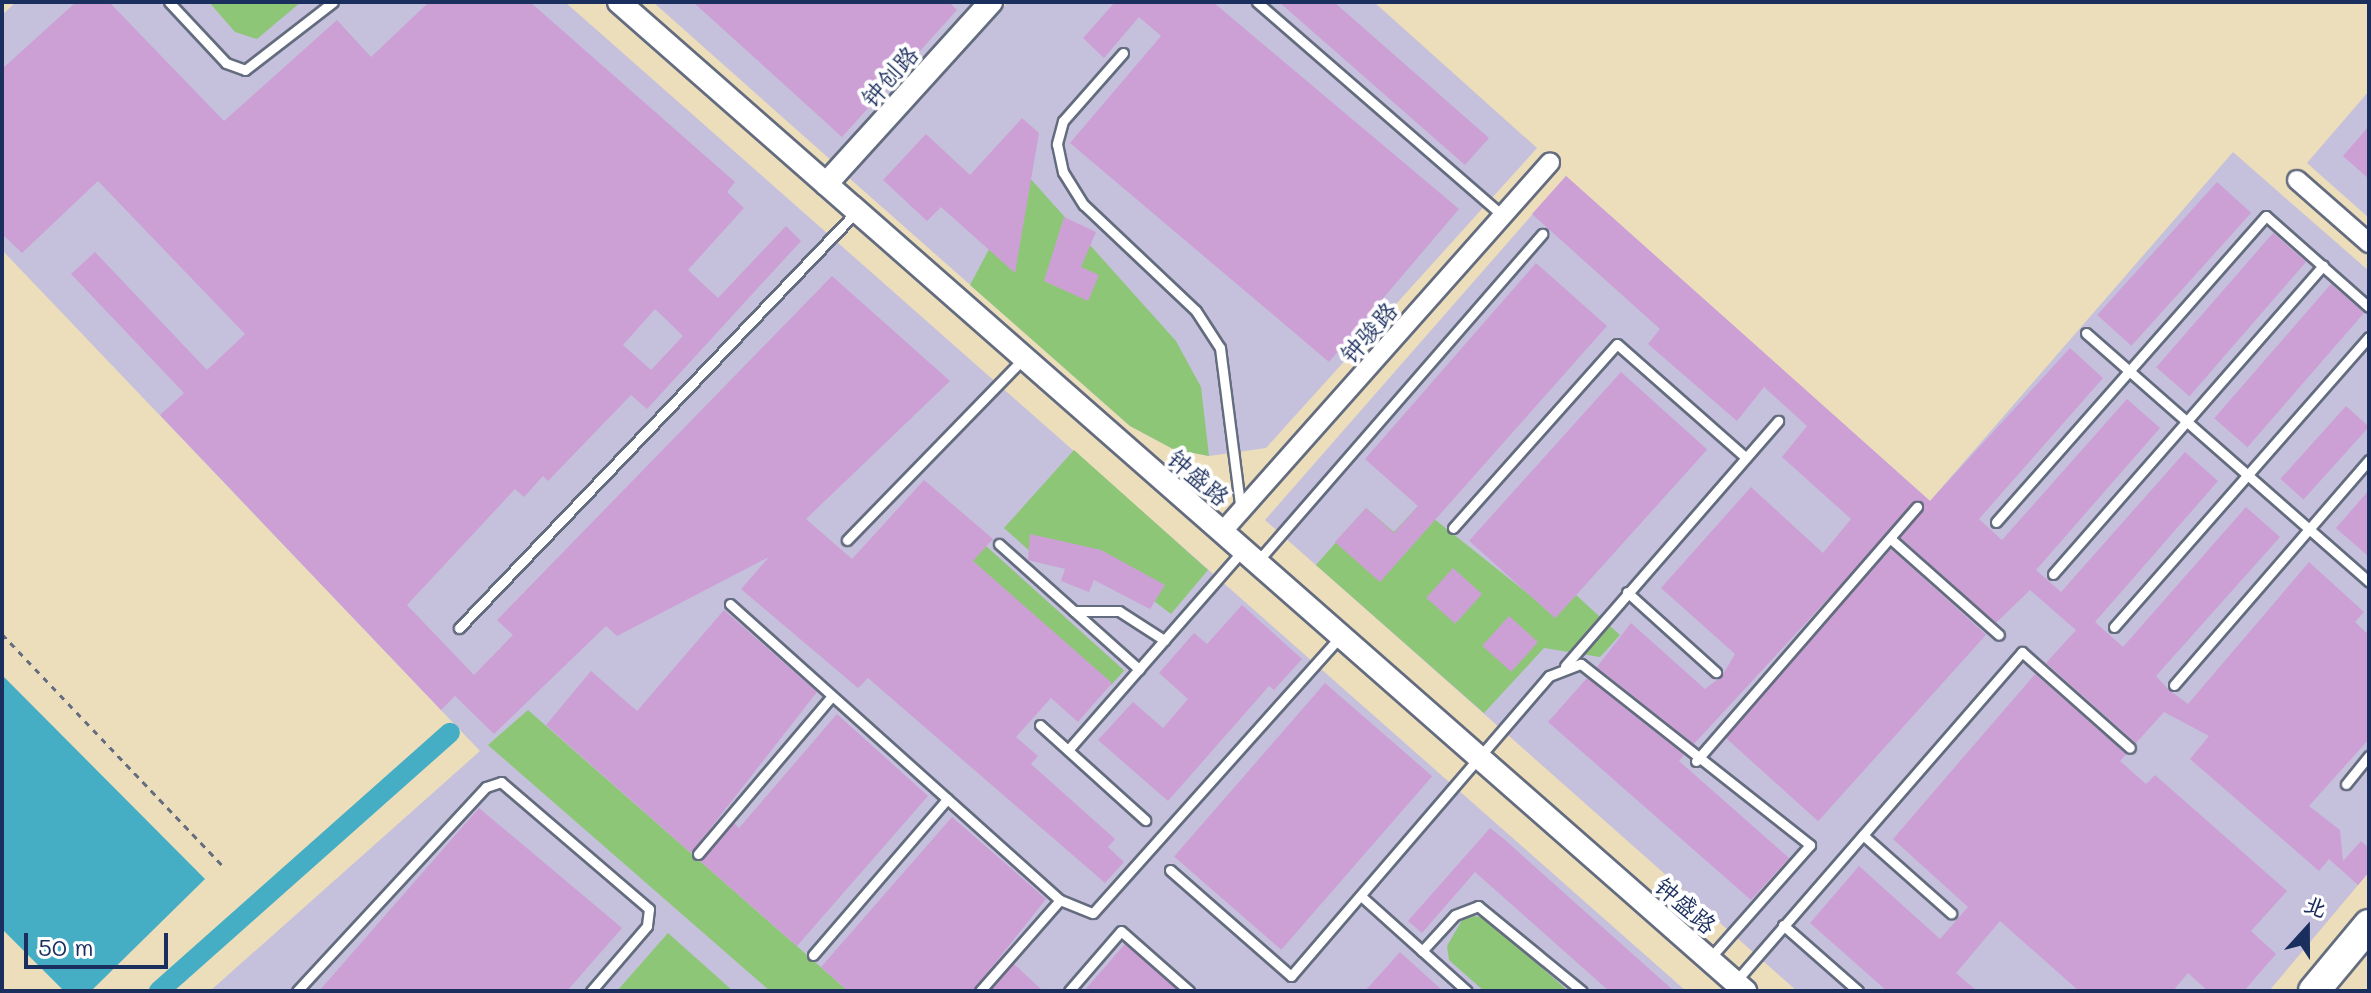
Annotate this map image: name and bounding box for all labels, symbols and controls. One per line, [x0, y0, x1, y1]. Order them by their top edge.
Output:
street label: 钟创路 [854, 40, 924, 112]
street label: 钟骏路 [1333, 296, 1403, 368]
street label: 钟盛路 [1162, 443, 1236, 511]
street label: 钟盛路 [1649, 871, 1723, 939]
north arrow [2267, 889, 2347, 969]
text: 北 [2300, 889, 2331, 924]
scale bar [28, 917, 172, 967]
text: 50 m [38, 931, 94, 962]

